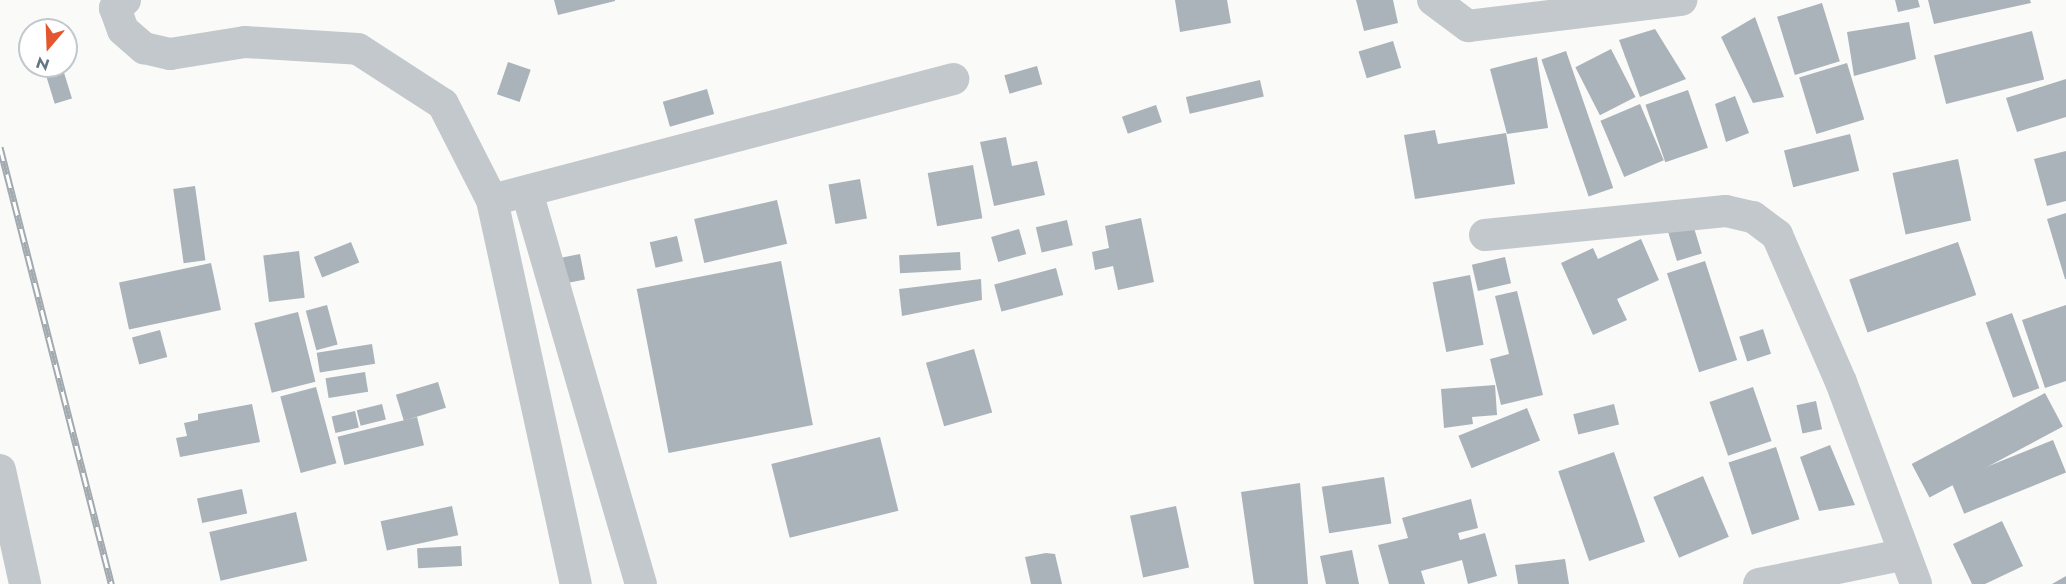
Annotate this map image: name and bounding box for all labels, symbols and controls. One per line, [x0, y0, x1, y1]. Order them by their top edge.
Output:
north arrow [18, 18, 78, 78]
text: N [33, 51, 52, 77]

